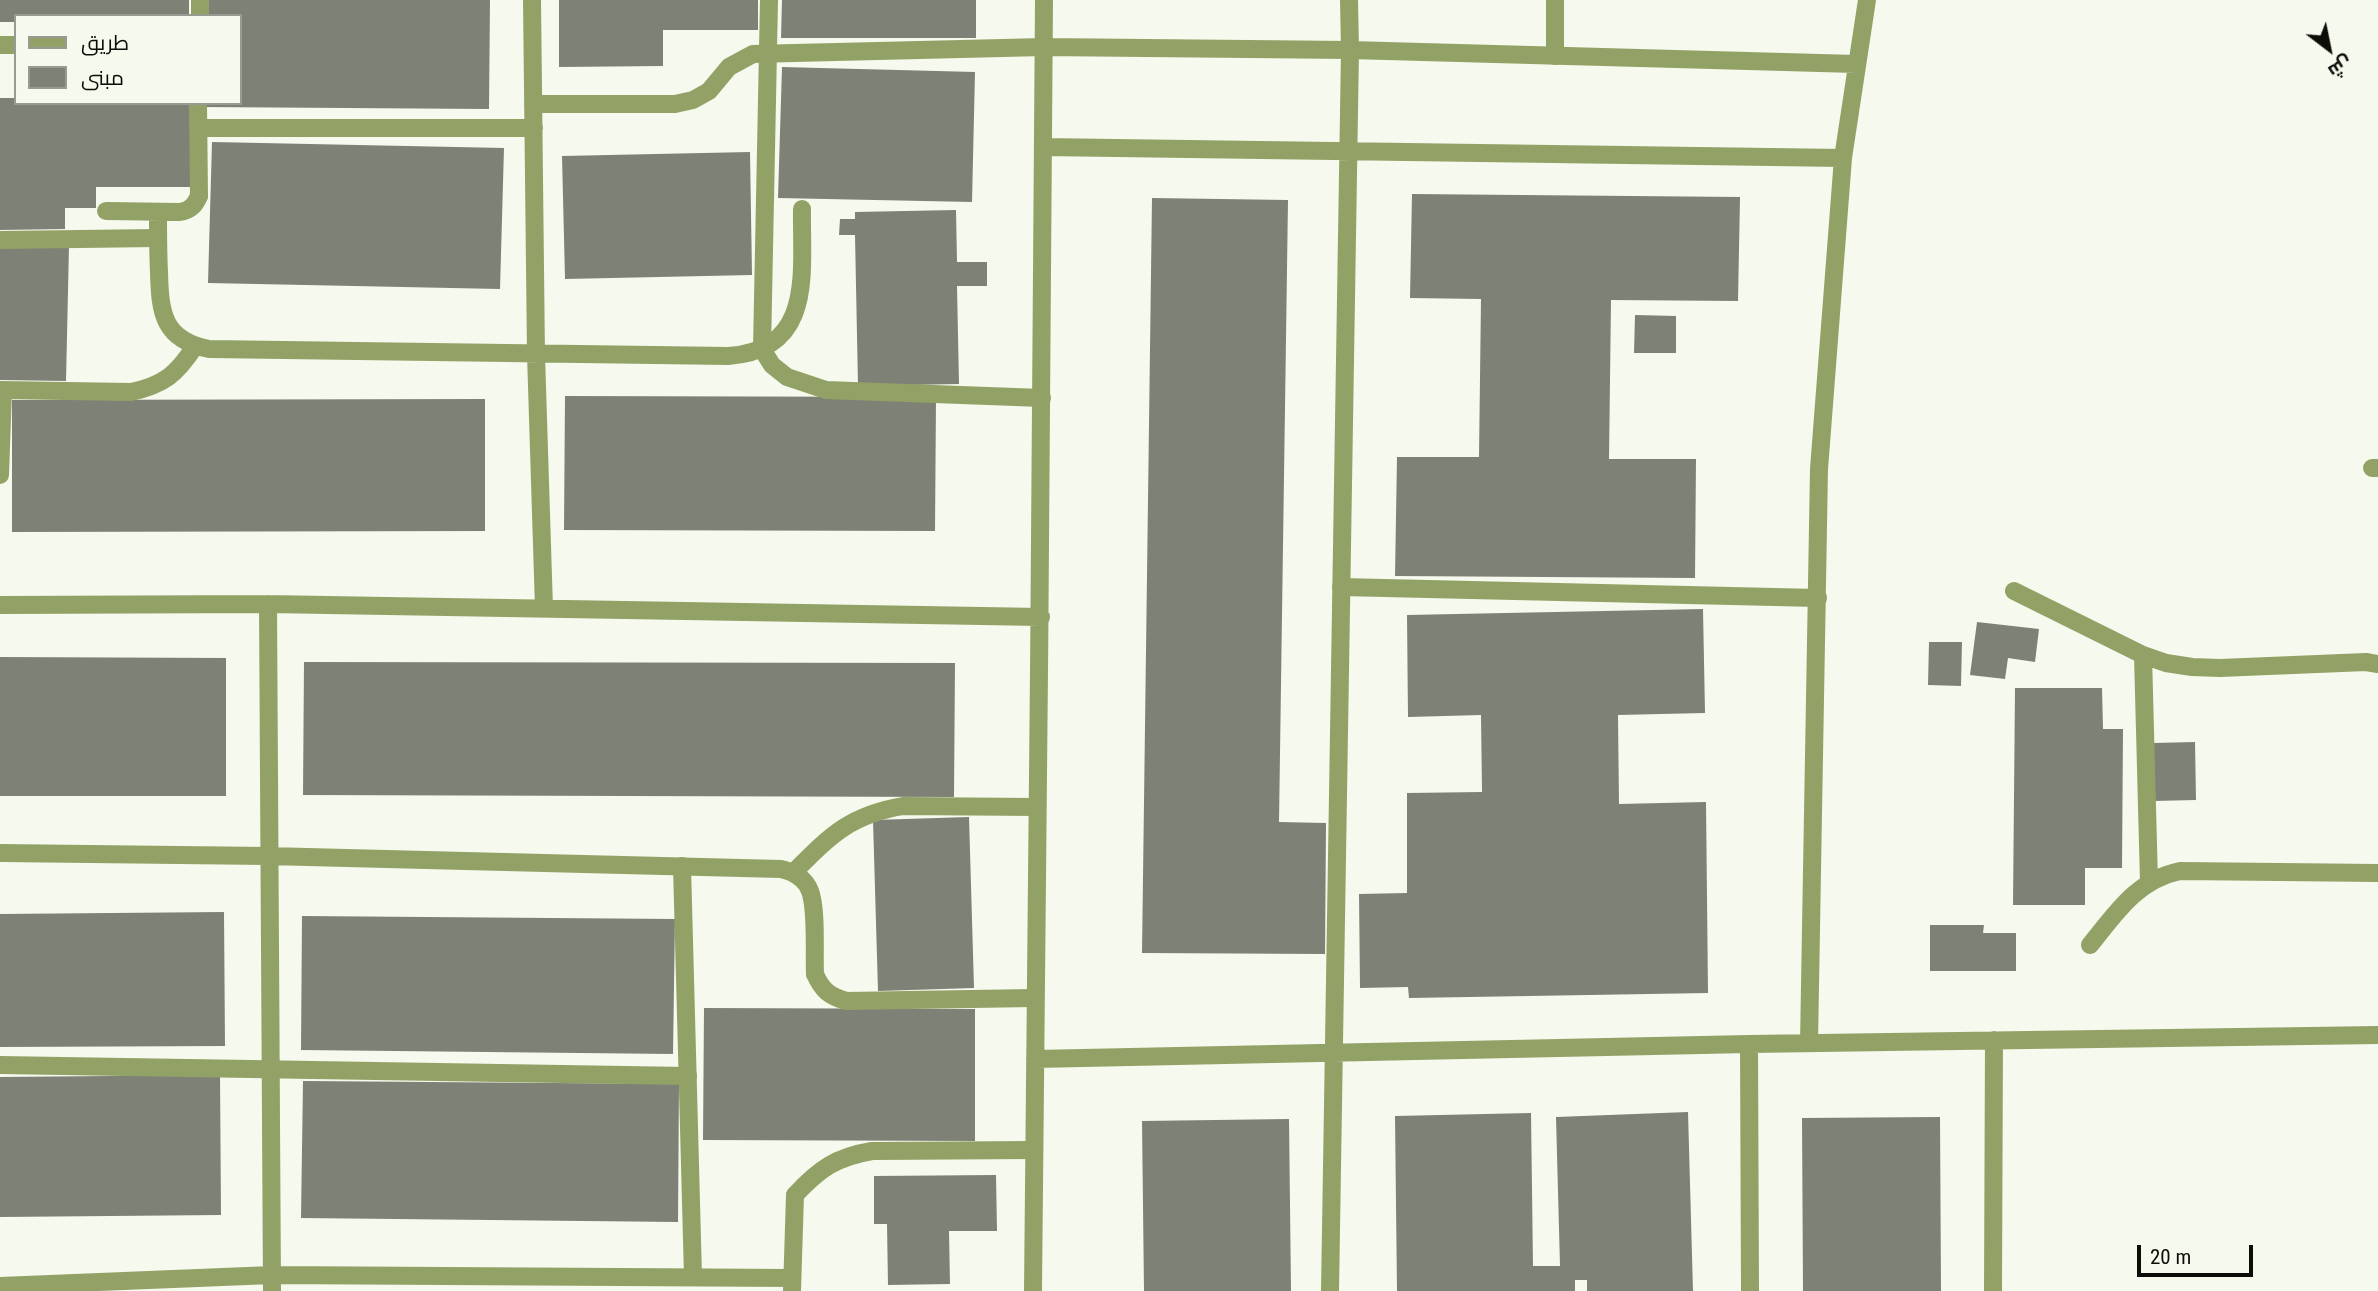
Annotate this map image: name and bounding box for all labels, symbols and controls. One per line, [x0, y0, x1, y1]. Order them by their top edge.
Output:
legend [14, 14, 242, 105]
north arrow [2294, 14, 2364, 84]
text: طريق [81, 31, 129, 55]
text: ش [2324, 51, 2357, 83]
text: مبنى [81, 66, 124, 90]
scale bar [2140, 1232, 2256, 1276]
text: 20 m [2150, 1245, 2191, 1269]

